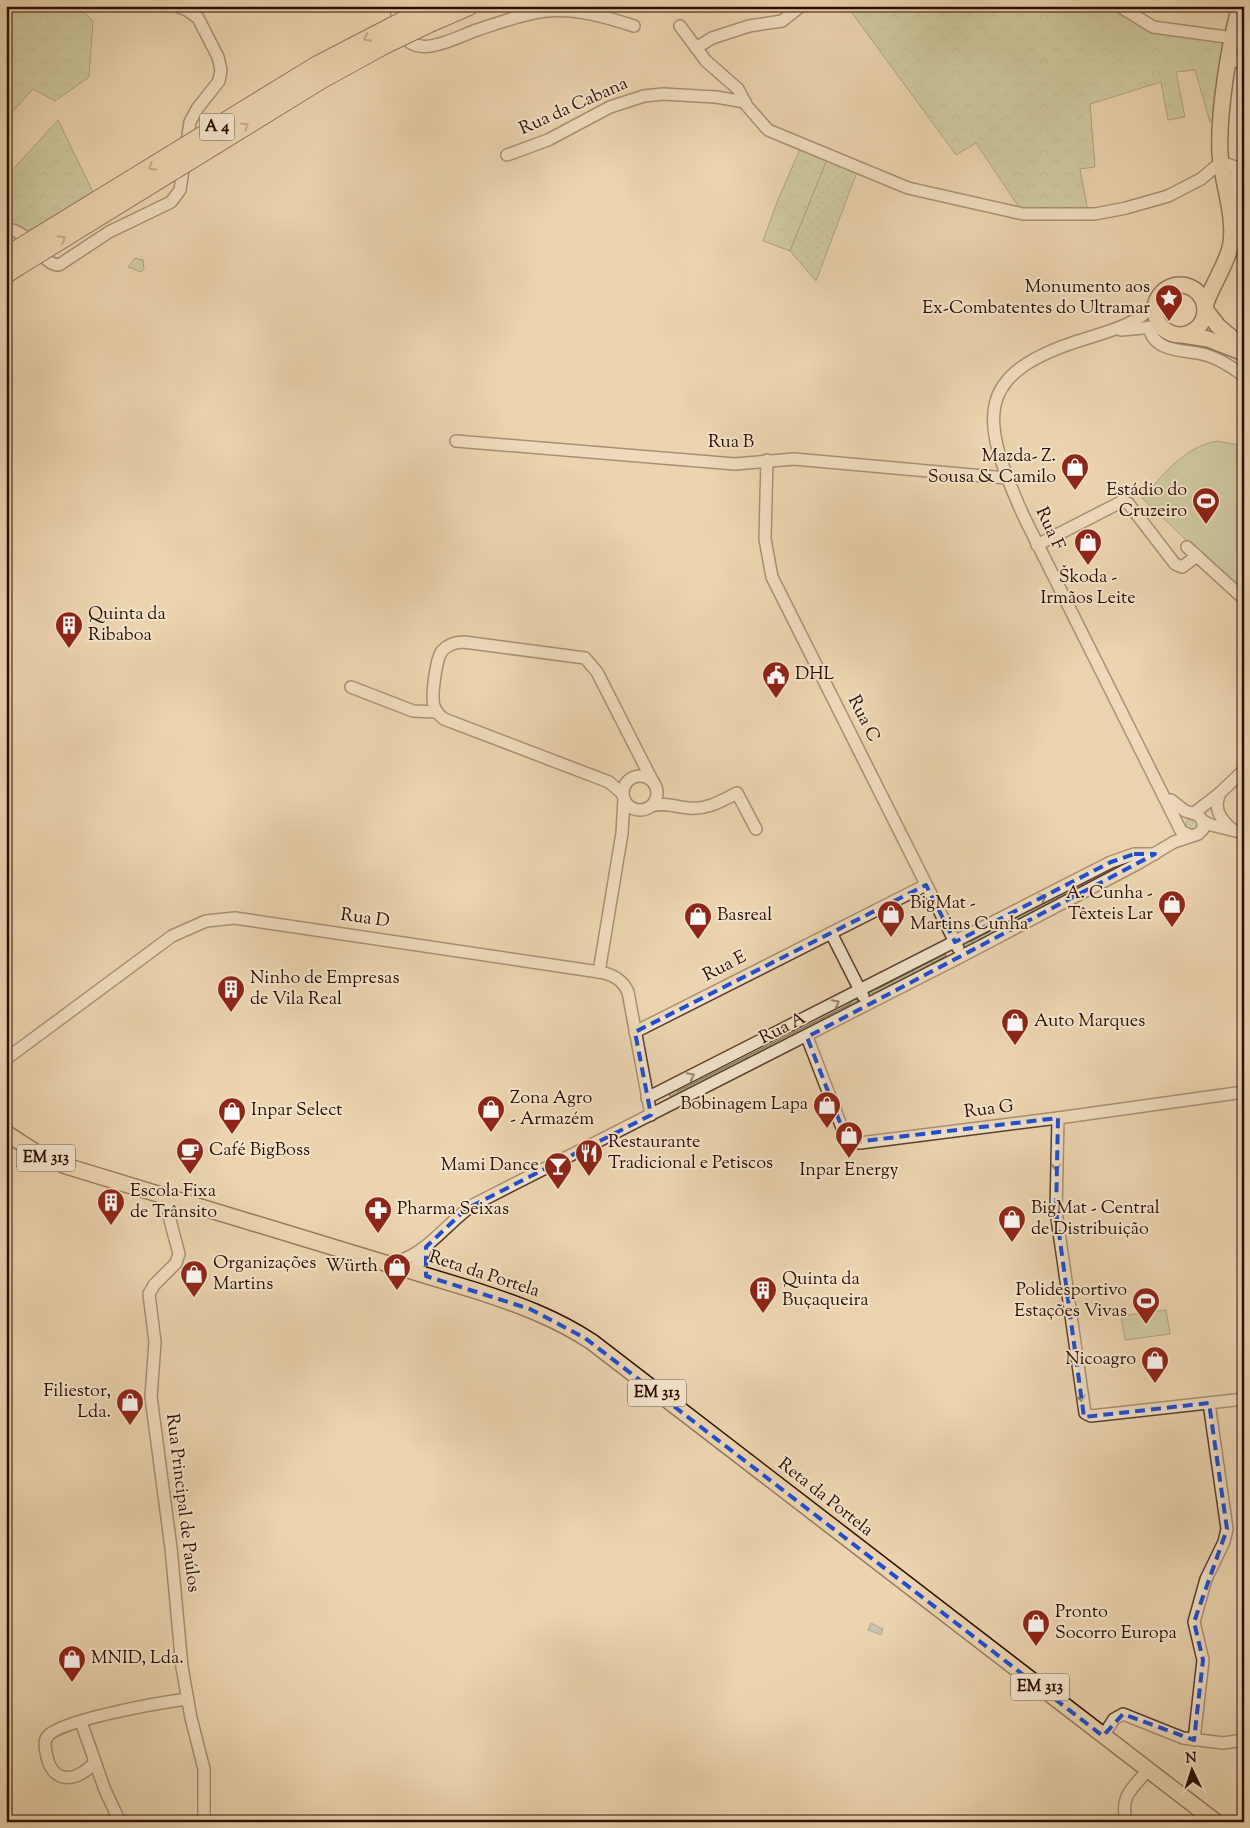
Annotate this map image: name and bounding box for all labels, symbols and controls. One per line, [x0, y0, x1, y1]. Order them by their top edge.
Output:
one-way arrow [363, 32, 372, 42]
street label: Rua da Cabana [515, 71, 633, 143]
road number: A 4 [200, 114, 234, 140]
one-way arrow [240, 123, 249, 133]
one-way arrow [149, 160, 158, 170]
one-way arrow [56, 236, 65, 246]
place label: Monumento aos Ex-Combatentes do Ultramar [922, 275, 1150, 322]
place icon: Monumento aos Ex-Combatentes do Ultramar [1154, 283, 1184, 322]
street label: Rua B [708, 430, 754, 456]
place label: Mazda- Z. Sousa & Camilo [928, 444, 1056, 491]
shop icon: Mazda- Z. Sousa & Camilo [1060, 452, 1090, 491]
place label: Estádio do Cruzeiro [1106, 478, 1187, 525]
sports icon: Estádio do Cruzeiro [1191, 486, 1221, 525]
street label: Rua F [1028, 503, 1070, 555]
shop icon: Škoda - Irmãos Leite [1073, 527, 1103, 566]
place label: Škoda - Irmãos Leite [1040, 565, 1136, 612]
place label: Quinta da Ribaboa [88, 602, 166, 649]
building icon: Quinta da Ribaboa [54, 610, 84, 649]
public building icon: DHL [761, 660, 791, 699]
place label: DHL [795, 662, 834, 688]
street label: Rua C [840, 691, 886, 747]
place label: A. Cunha - Têxteis Lar [1066, 881, 1153, 928]
shop icon: A. Cunha - Têxteis Lar [1157, 889, 1187, 928]
place label: BigMat - Martins Cunha [910, 891, 1028, 938]
one-way arrow [1038, 893, 1047, 903]
shop icon: BigMat - Martins Cunha [876, 899, 906, 938]
shop icon: Basreal [683, 901, 713, 940]
street label: Rua D [339, 903, 391, 935]
place label: Basreal [717, 903, 772, 929]
street label: Rua E [699, 945, 751, 989]
place label: Ninho de Empresas de Vila Real [250, 966, 399, 1013]
building icon: Ninho de Empresas de Vila Real [216, 974, 246, 1013]
one-way arrow [831, 999, 840, 1009]
street label: Rua A [755, 1006, 811, 1052]
shop icon: Auto Marques [1000, 1007, 1030, 1046]
place label: Auto Marques [1034, 1009, 1145, 1035]
one-way arrow [686, 1072, 695, 1082]
place label: Zona Agro - Armazém [510, 1086, 594, 1133]
shop icon: Bobinagem Lapa [812, 1090, 842, 1129]
place label: Bobinagem Lapa [680, 1092, 808, 1118]
shop icon: Zona Agro - Armazém [476, 1094, 506, 1133]
street label: Rua G [963, 1094, 1015, 1126]
shop icon: Inpar Select [217, 1096, 247, 1135]
place label: Inpar Select [251, 1098, 342, 1124]
shop icon: Inpar Energy [834, 1120, 864, 1159]
place label: Restaurante Tradicional e Petiscos [608, 1130, 773, 1177]
cafe icon: Café BigBoss [175, 1136, 205, 1175]
place label: Café BigBoss [209, 1138, 310, 1164]
restaurant icon: Restaurante Tradicional e Petiscos [574, 1138, 604, 1177]
road number: EM 313 [17, 1144, 75, 1172]
bar icon: Mami Dance [543, 1151, 573, 1190]
place label: Mami Dance [441, 1153, 539, 1179]
place label: Inpar Energy [799, 1158, 899, 1184]
one-way arrow [1051, 1163, 1062, 1171]
place label: Escola Fixa de Trânsito [130, 1179, 217, 1226]
building icon: Escola Fixa de Trânsito [96, 1187, 126, 1226]
pharmacy icon: Pharma Seixas [363, 1195, 393, 1234]
place label: BigMat - Central de Distribuição [1031, 1196, 1160, 1243]
place label: Pharma Seixas [397, 1197, 509, 1223]
shop icon: BigMat - Central de Distribuição [997, 1204, 1027, 1243]
street label: Reta da Portela [425, 1245, 543, 1305]
place label: Organizações Martins [213, 1251, 316, 1298]
shop icon: Würth [382, 1252, 412, 1291]
place label: Würth [325, 1254, 378, 1280]
shop icon: Organizações Martins [179, 1259, 209, 1298]
place label: Quinta da Buçaqueira [782, 1267, 869, 1314]
building icon: Quinta da Buçaqueira [748, 1275, 778, 1314]
place label: Polidesportivo Estações Vivas [1014, 1278, 1127, 1325]
sports icon: Polidesportivo Estações Vivas [1131, 1286, 1161, 1325]
shop icon: Nicoagro [1140, 1345, 1170, 1384]
place label: Nicoagro [1065, 1347, 1136, 1373]
place label: Filiestor, Lda. [44, 1379, 111, 1426]
road number: EM 313 [628, 1380, 686, 1406]
shop icon: Filiestor, Lda. [115, 1387, 145, 1426]
one-way arrow [1076, 1393, 1086, 1402]
street label: Rua Principal de Paúlos [158, 1412, 206, 1594]
street label: Reta da Portela [772, 1452, 878, 1544]
place label: Pronto Socorro Europa [1055, 1600, 1177, 1647]
shop icon: Pronto Socorro Europa [1021, 1608, 1051, 1647]
shop icon: MNID, Lda. [57, 1644, 87, 1683]
place label: MNID, Lda. [91, 1646, 184, 1672]
road number: EM 313 [1011, 1674, 1069, 1700]
north arrow [1168, 1746, 1218, 1796]
text: N [1185, 1749, 1198, 1769]

